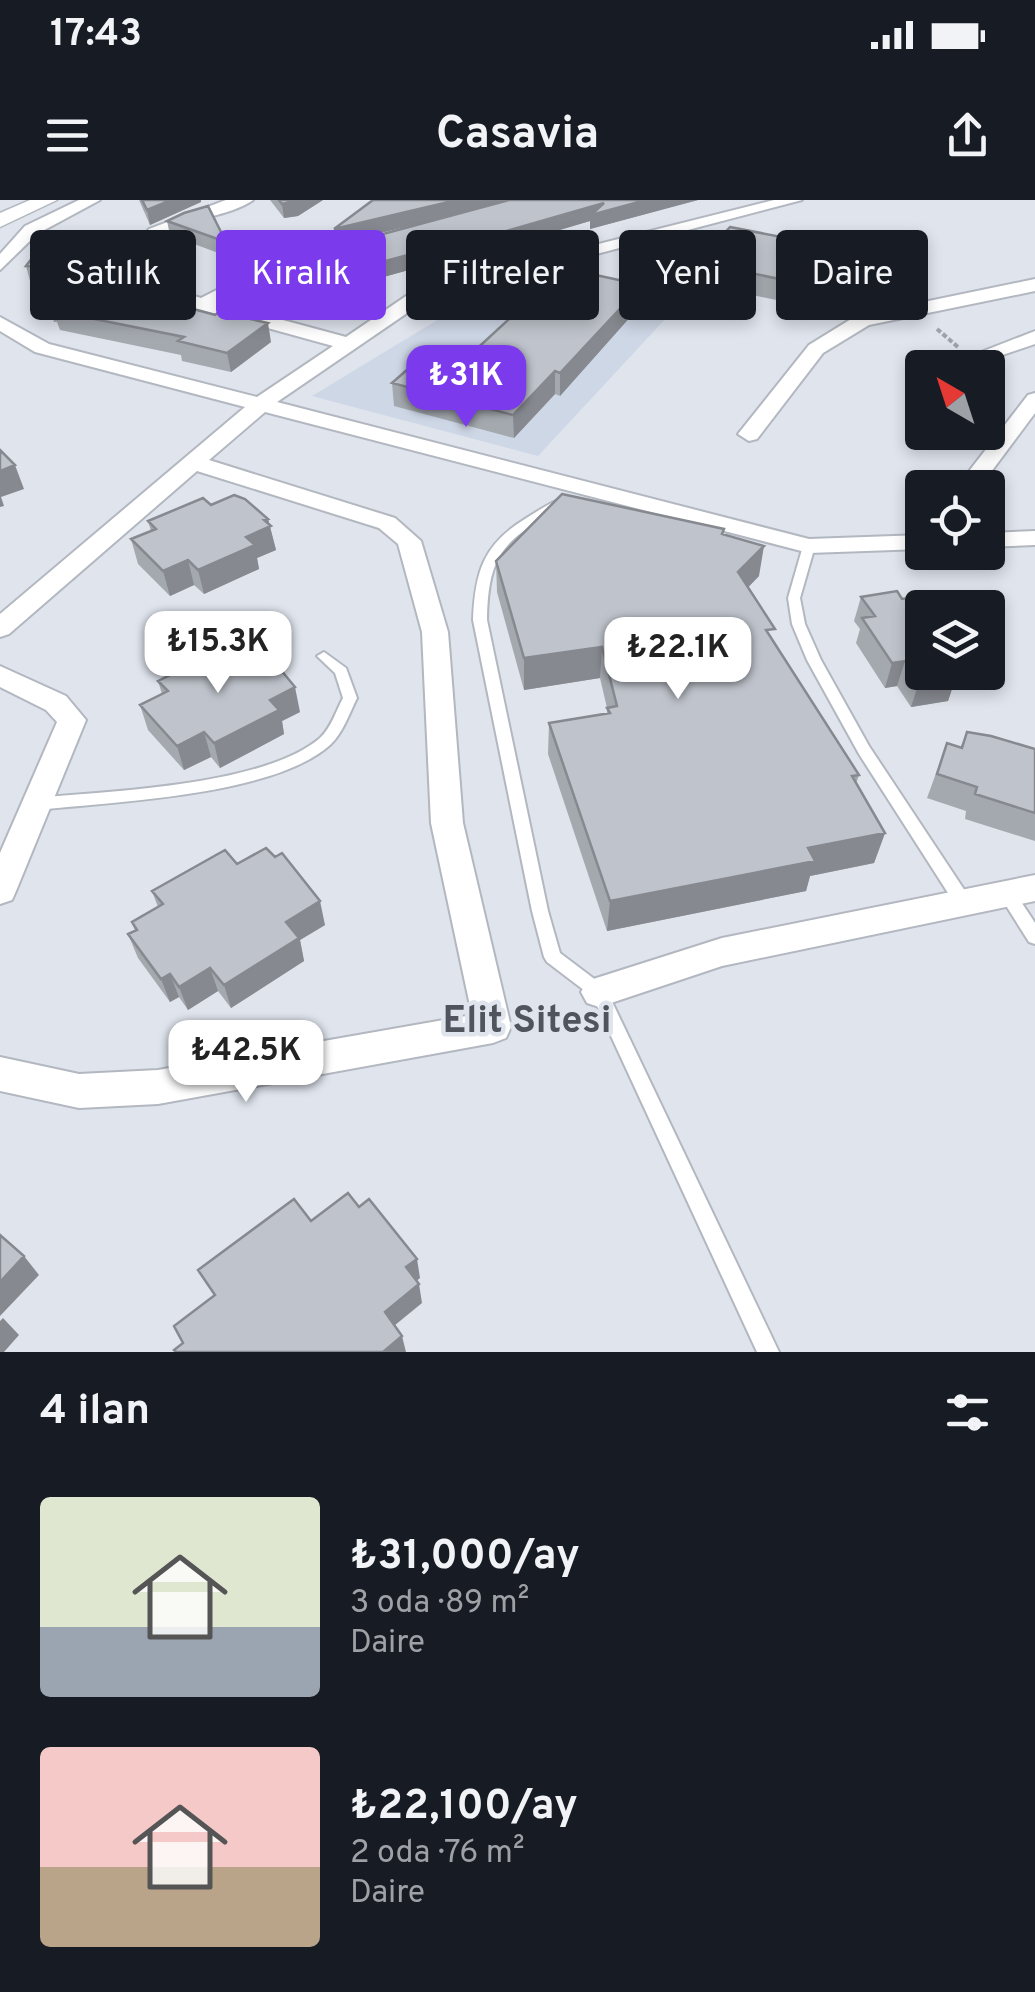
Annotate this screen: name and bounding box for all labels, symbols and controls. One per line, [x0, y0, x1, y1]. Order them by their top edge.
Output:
text: 17:43 [50, 11, 142, 60]
text: Casavia [436, 107, 599, 164]
icon: menu [40, 108, 95, 163]
icon: share [940, 108, 995, 163]
chip: Satılık [30, 230, 196, 320]
chip: Kiralık [216, 230, 386, 320]
chip: Filtreler [406, 230, 599, 320]
chip: Yeni [619, 230, 756, 320]
chip: Daire [776, 230, 928, 320]
pin: ₺31K [407, 345, 525, 430]
north arrow [905, 350, 1005, 450]
map controls [905, 350, 1005, 690]
text: ₺31K [428, 357, 504, 397]
button: locate [905, 470, 1005, 570]
button: layers [905, 590, 1005, 690]
pin: ₺15.3K [137, 611, 299, 696]
pin: ₺22.1K [597, 617, 759, 702]
text: ₺15.3K [167, 623, 269, 663]
text: ₺22.1K [626, 629, 730, 669]
district label: Elit Sitesi [442, 998, 612, 1047]
pin: ₺42.5K [165, 1020, 327, 1105]
text: ₺42.5K [190, 1032, 302, 1072]
icon: filters [940, 1385, 995, 1440]
text: 4 ilan [40, 1386, 150, 1439]
text: ₺31,000/ay [350, 1531, 580, 1584]
icon: home [120, 1537, 240, 1657]
text: 3 oda · 89 m² [350, 1584, 529, 1624]
text: Daire [350, 1624, 425, 1664]
text: ₺22,100/ay [350, 1781, 578, 1834]
icon: home [120, 1787, 240, 1907]
text: 2 oda · 76 m² [350, 1834, 524, 1874]
text: Daire [350, 1874, 425, 1914]

